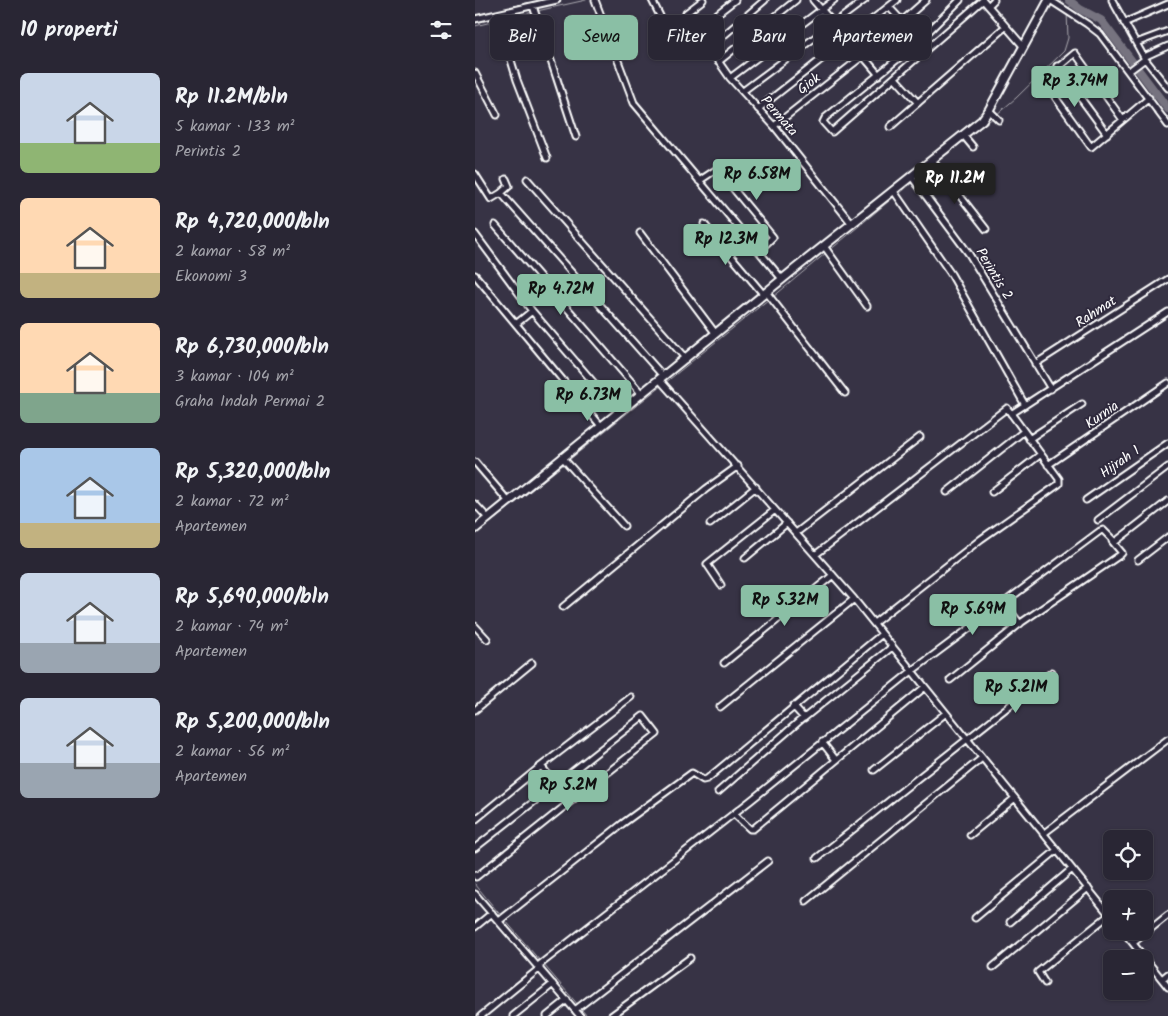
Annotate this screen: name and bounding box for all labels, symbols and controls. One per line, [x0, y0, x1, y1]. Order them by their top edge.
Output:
text: 10 properti [20, 14, 118, 47]
chip: Beli [490, 15, 554, 60]
chip: Sewa [564, 15, 638, 60]
chip: Filter [648, 15, 724, 60]
chip: Baru [734, 15, 804, 60]
chip: Apartemen [814, 15, 931, 60]
icon: filters [427, 16, 455, 44]
pin: Rp 3.74M [1023, 66, 1127, 108]
street label: Giok [792, 67, 826, 100]
text: Rp 3.74M [1042, 69, 1108, 94]
text: Rp 11.2M/bln [175, 81, 288, 114]
street label: Permata [755, 91, 803, 141]
icon: home [60, 93, 120, 153]
text: 5 kamar · 133 m² [175, 114, 295, 139]
text: Perintis 2 [175, 139, 241, 164]
pin: Rp 6.58M [705, 158, 809, 201]
text: Rp 6.58M [724, 162, 790, 187]
pin: Rp 11.2M [903, 162, 1007, 205]
text: Rp 11.2M [925, 166, 985, 191]
text: Rp 4,720,000/bln [175, 206, 330, 239]
icon: home [60, 218, 120, 278]
pin: Rp 12.3M [674, 224, 778, 266]
text: Rp 12.3M [694, 227, 758, 252]
text: 2 kamar · 58 m² [175, 239, 290, 264]
street label: Perintis 2 [970, 244, 1018, 304]
text: Ekonomi 3 [175, 264, 247, 289]
pin: Rp 4.72M [509, 274, 613, 316]
text: Rp 4.72M [528, 277, 594, 302]
street label: Rahmat [1071, 290, 1122, 334]
text: Rp 6,730,000/bln [175, 331, 329, 364]
icon: home [60, 343, 120, 403]
text: 3 kamar · 104 m² [175, 364, 294, 389]
pin: Rp 6.73M [536, 380, 640, 422]
text: Rp 6.73M [555, 383, 621, 408]
text: Graha Indah Permai 2 [175, 389, 325, 414]
street label: Kurnia [1081, 395, 1123, 435]
street label: Hijrah 1 [1095, 440, 1145, 484]
text: Rp 5,320,000/bln [175, 456, 331, 489]
icon: home [60, 468, 120, 528]
text: 2 kamar · 72 m² [175, 489, 289, 514]
text: Apartemen [175, 514, 247, 539]
text: Rp 5,690,000/bln [175, 581, 329, 614]
pin: Rp 5.32M [733, 584, 837, 627]
text: Rp 5.32M [752, 588, 818, 613]
icon: home [60, 593, 120, 653]
pin: Rp 5.69M [921, 594, 1025, 636]
text: Rp 5.69M [940, 597, 1006, 622]
text: 2 kamar · 74 m² [175, 614, 288, 639]
text: Apartemen [175, 639, 247, 664]
pin: Rp 5.21M [964, 672, 1068, 714]
text: Rp 5.21M [985, 675, 1047, 700]
text: Rp 5,200,000/bln [175, 706, 330, 739]
icon: home [60, 718, 120, 778]
text: 2 kamar · 56 m² [175, 739, 289, 764]
text: Apartemen [175, 764, 247, 789]
pin: Rp 5.2M [522, 770, 614, 812]
text: Rp 5.2M [539, 773, 597, 798]
map controls [1103, 830, 1153, 1000]
button: locate [1103, 830, 1153, 880]
button: + [1103, 890, 1153, 940]
button: − [1103, 950, 1153, 1000]

